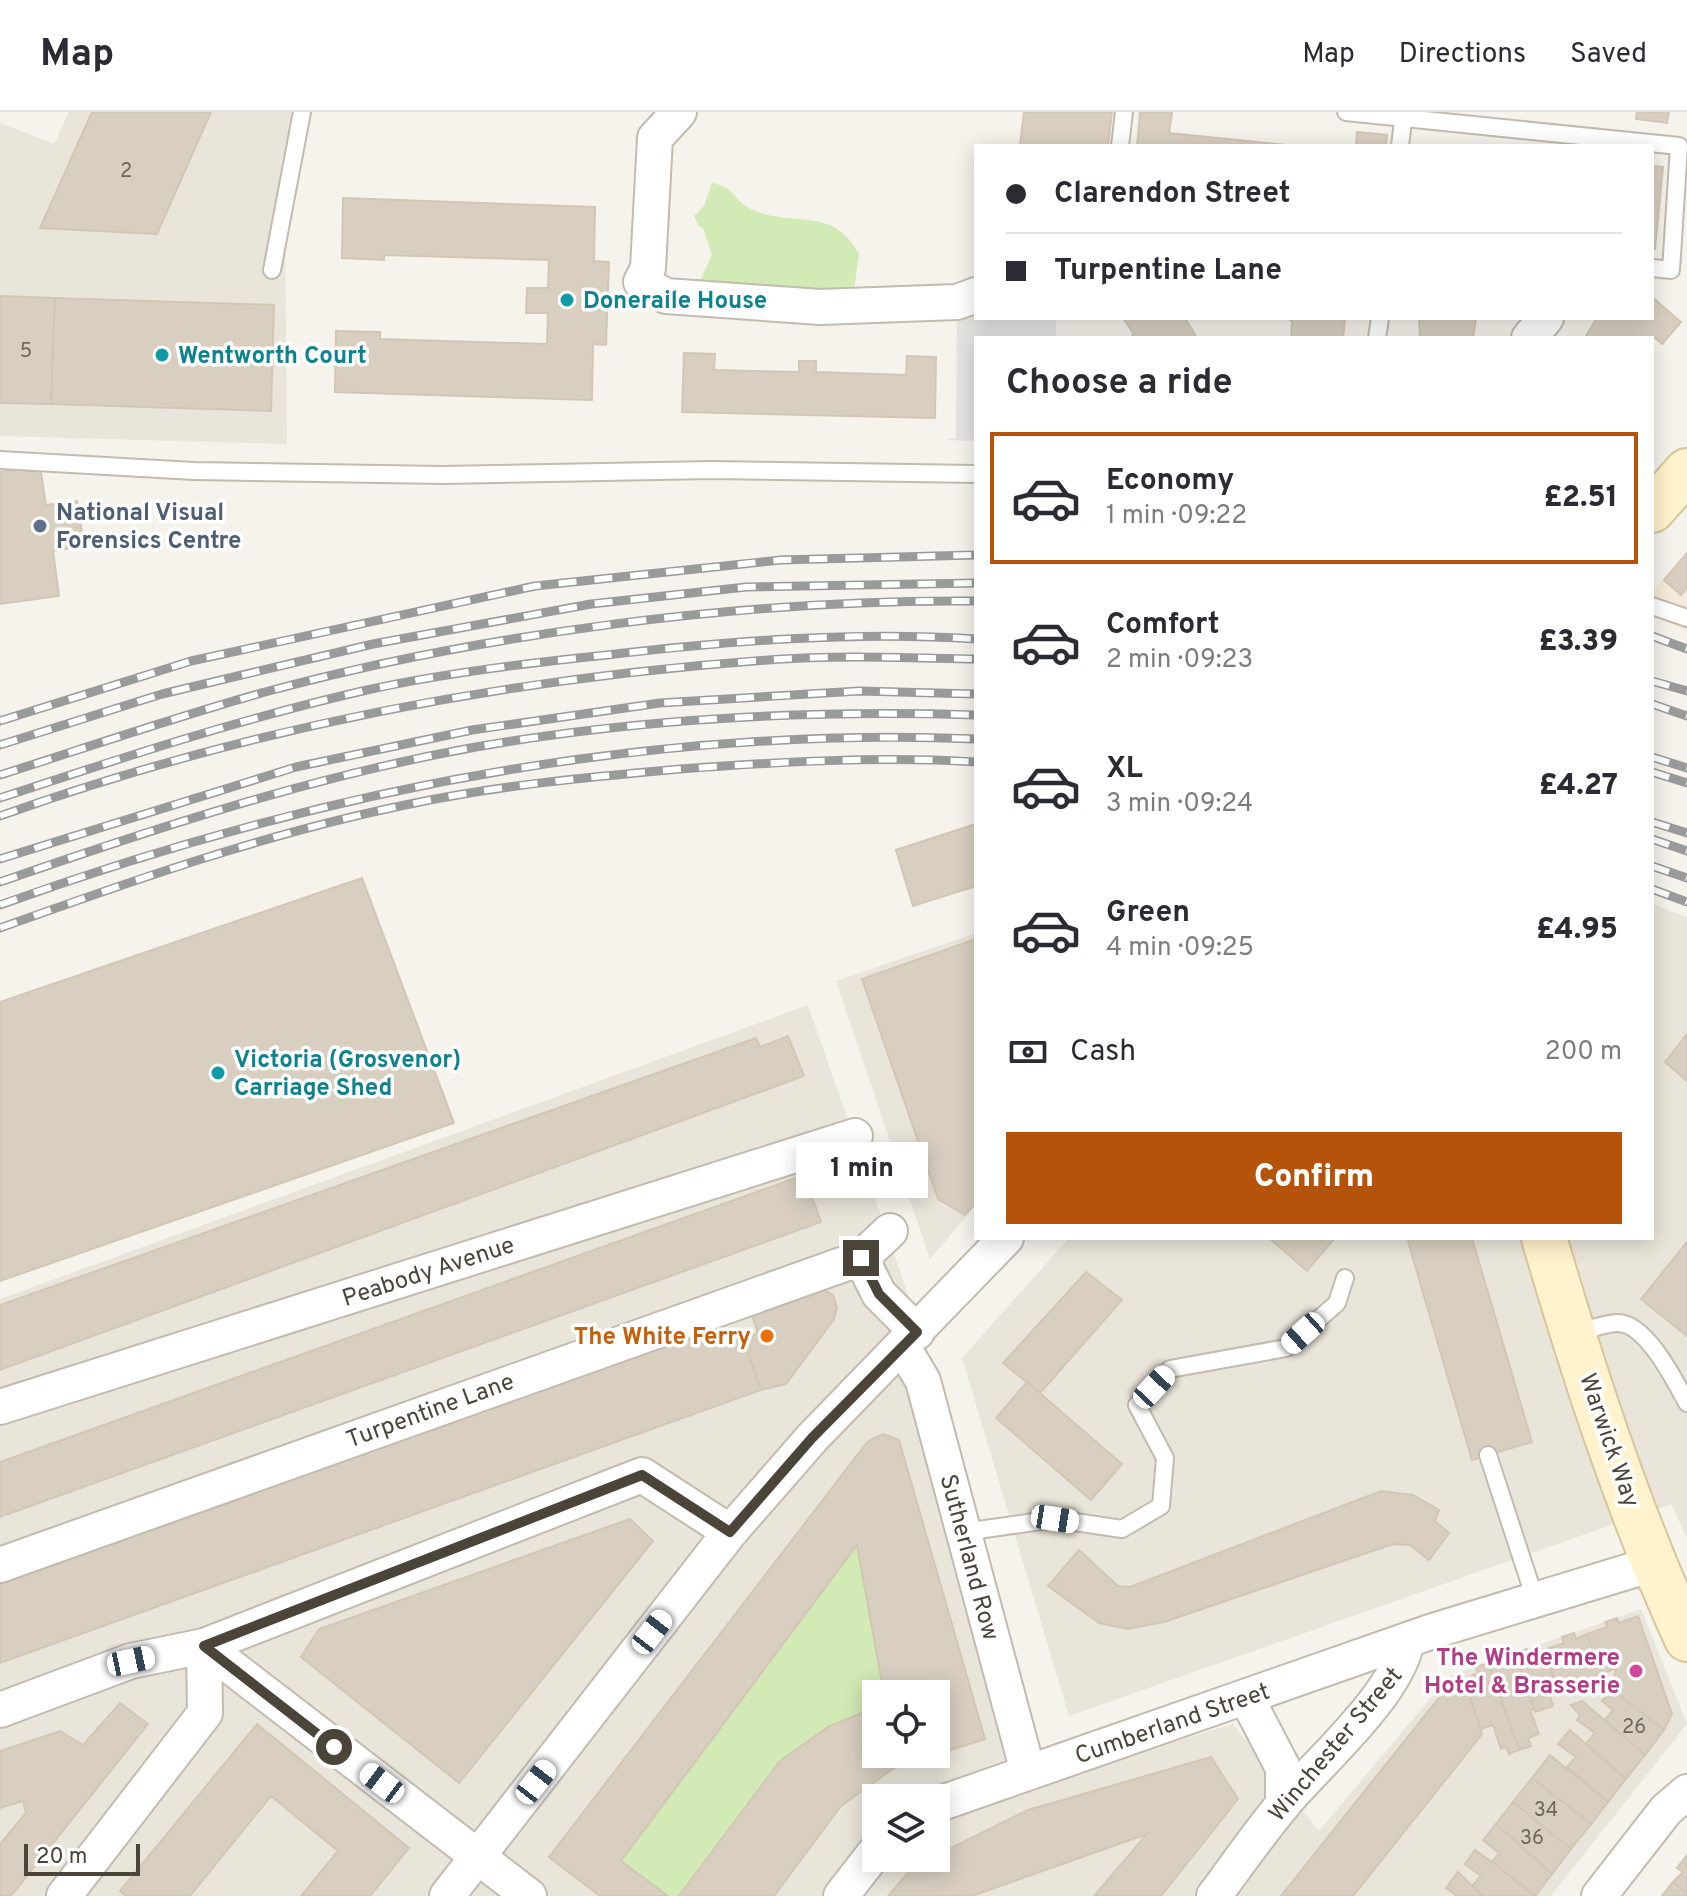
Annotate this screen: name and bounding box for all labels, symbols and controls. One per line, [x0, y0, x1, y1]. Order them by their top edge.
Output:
text: Map [40, 31, 114, 80]
text: Map [1302, 37, 1355, 73]
text: Directions [1399, 37, 1526, 73]
text: Saved [1570, 37, 1647, 73]
house number: 2 [120, 159, 132, 185]
text: Clarendon Street [1054, 176, 1290, 213]
text: Turpentine Lane [1054, 253, 1282, 290]
place label: Doneraile House [583, 287, 767, 317]
marker: Doneraile House [558, 291, 576, 309]
house number: 5 [20, 339, 32, 365]
place label: Wentworth Court [178, 342, 367, 372]
marker: Wentworth Court [153, 346, 171, 364]
text: Choose a ride [1006, 361, 1232, 407]
icon: car [1010, 462, 1082, 534]
text: Economy [1106, 463, 1234, 500]
text: £2.51 [1544, 480, 1618, 517]
place label: National Visual Forensics Centre [56, 499, 241, 557]
text: 1 min · 09:22 [1106, 500, 1247, 533]
marker: National Visual Forensics Centre [31, 517, 49, 535]
icon: car [1010, 606, 1082, 678]
text: Comfort [1106, 607, 1219, 644]
text: £3.39 [1539, 624, 1618, 661]
text: 2 min · 09:23 [1106, 644, 1253, 677]
icon: car [1010, 750, 1082, 822]
text: XL [1106, 751, 1143, 788]
text: £4.27 [1539, 768, 1618, 805]
text: 3 min · 09:24 [1106, 788, 1253, 821]
icon: car [1010, 894, 1082, 966]
text: Green [1106, 895, 1190, 932]
text: £4.95 [1536, 912, 1618, 949]
text: 4 min · 09:25 [1106, 932, 1254, 965]
icon: cash [1006, 1030, 1050, 1074]
text: Cash [1070, 1034, 1136, 1071]
text: 200 m [1545, 1036, 1622, 1069]
place label: Victoria (Grosvenor) Carriage Shed [234, 1046, 461, 1104]
marker: Victoria (Grosvenor) Carriage Shed [209, 1064, 227, 1082]
button: Confirm [1006, 1132, 1622, 1224]
callout: 1 min [795, 1142, 927, 1198]
text: 1 min [830, 1153, 894, 1186]
street label: Peabody Avenue [339, 1231, 519, 1315]
route end [843, 1240, 879, 1276]
car [1277, 1308, 1329, 1358]
place label: The White Ferry [574, 1323, 751, 1353]
marker: The White Ferry [758, 1327, 776, 1345]
car [1129, 1361, 1179, 1413]
street label: Turpentine Lane [343, 1368, 519, 1456]
street label: Warwick Way [1571, 1370, 1645, 1512]
street label: Sutherland Row [931, 1471, 1005, 1644]
car [1029, 1503, 1081, 1535]
car [628, 1606, 676, 1658]
car [105, 1644, 157, 1678]
place label: The Windermere Hotel & Brasserie [1424, 1644, 1620, 1702]
street label: Winchester Street [1263, 1662, 1410, 1829]
marker: The Windermere Hotel & Brasserie [1627, 1662, 1645, 1680]
street label: Cumberland Street [1071, 1677, 1274, 1772]
map controls [862, 1680, 950, 1872]
button: locate [862, 1680, 950, 1768]
house number: 26 [1622, 1715, 1646, 1741]
route start [316, 1729, 352, 1765]
car [512, 1756, 560, 1808]
car [356, 1759, 408, 1807]
button: layers [862, 1784, 950, 1872]
house number: 34 [1534, 1798, 1558, 1824]
house number: 36 [1520, 1826, 1544, 1852]
scale bar [24, 1840, 140, 1876]
text: 20 m [36, 1844, 87, 1871]

